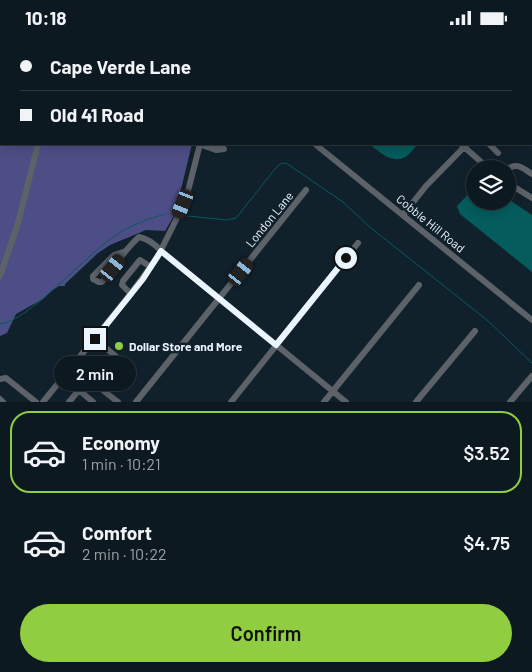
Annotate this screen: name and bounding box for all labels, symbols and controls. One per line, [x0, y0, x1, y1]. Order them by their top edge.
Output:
text: 10:18 [25, 6, 66, 29]
text: Cape Verde Lane [50, 55, 191, 78]
text: Old 41 Road [50, 103, 144, 126]
map controls [466, 160, 516, 210]
button: layers [466, 160, 516, 210]
car [170, 187, 195, 221]
street label: London Lane [242, 188, 296, 250]
street label: Cobble Hill Road [394, 191, 468, 255]
route start [335, 247, 357, 269]
car [97, 252, 128, 284]
car [225, 256, 256, 288]
route end [84, 328, 106, 350]
place label: Dollar Store and More [129, 339, 243, 353]
marker: Dollar Store and More [113, 340, 125, 352]
callout: 2 min [54, 357, 136, 391]
text: 2 min [76, 364, 114, 383]
icon: car [22, 430, 67, 475]
text: Economy [82, 431, 160, 454]
text: $3.52 [463, 441, 510, 464]
text: 1 min · 10:21 [82, 454, 161, 473]
icon: car [22, 520, 67, 565]
text: Comfort [82, 521, 152, 544]
text: $4.75 [464, 531, 510, 554]
text: 2 min · 10:22 [82, 544, 167, 563]
button: Confirm [20, 604, 512, 662]

